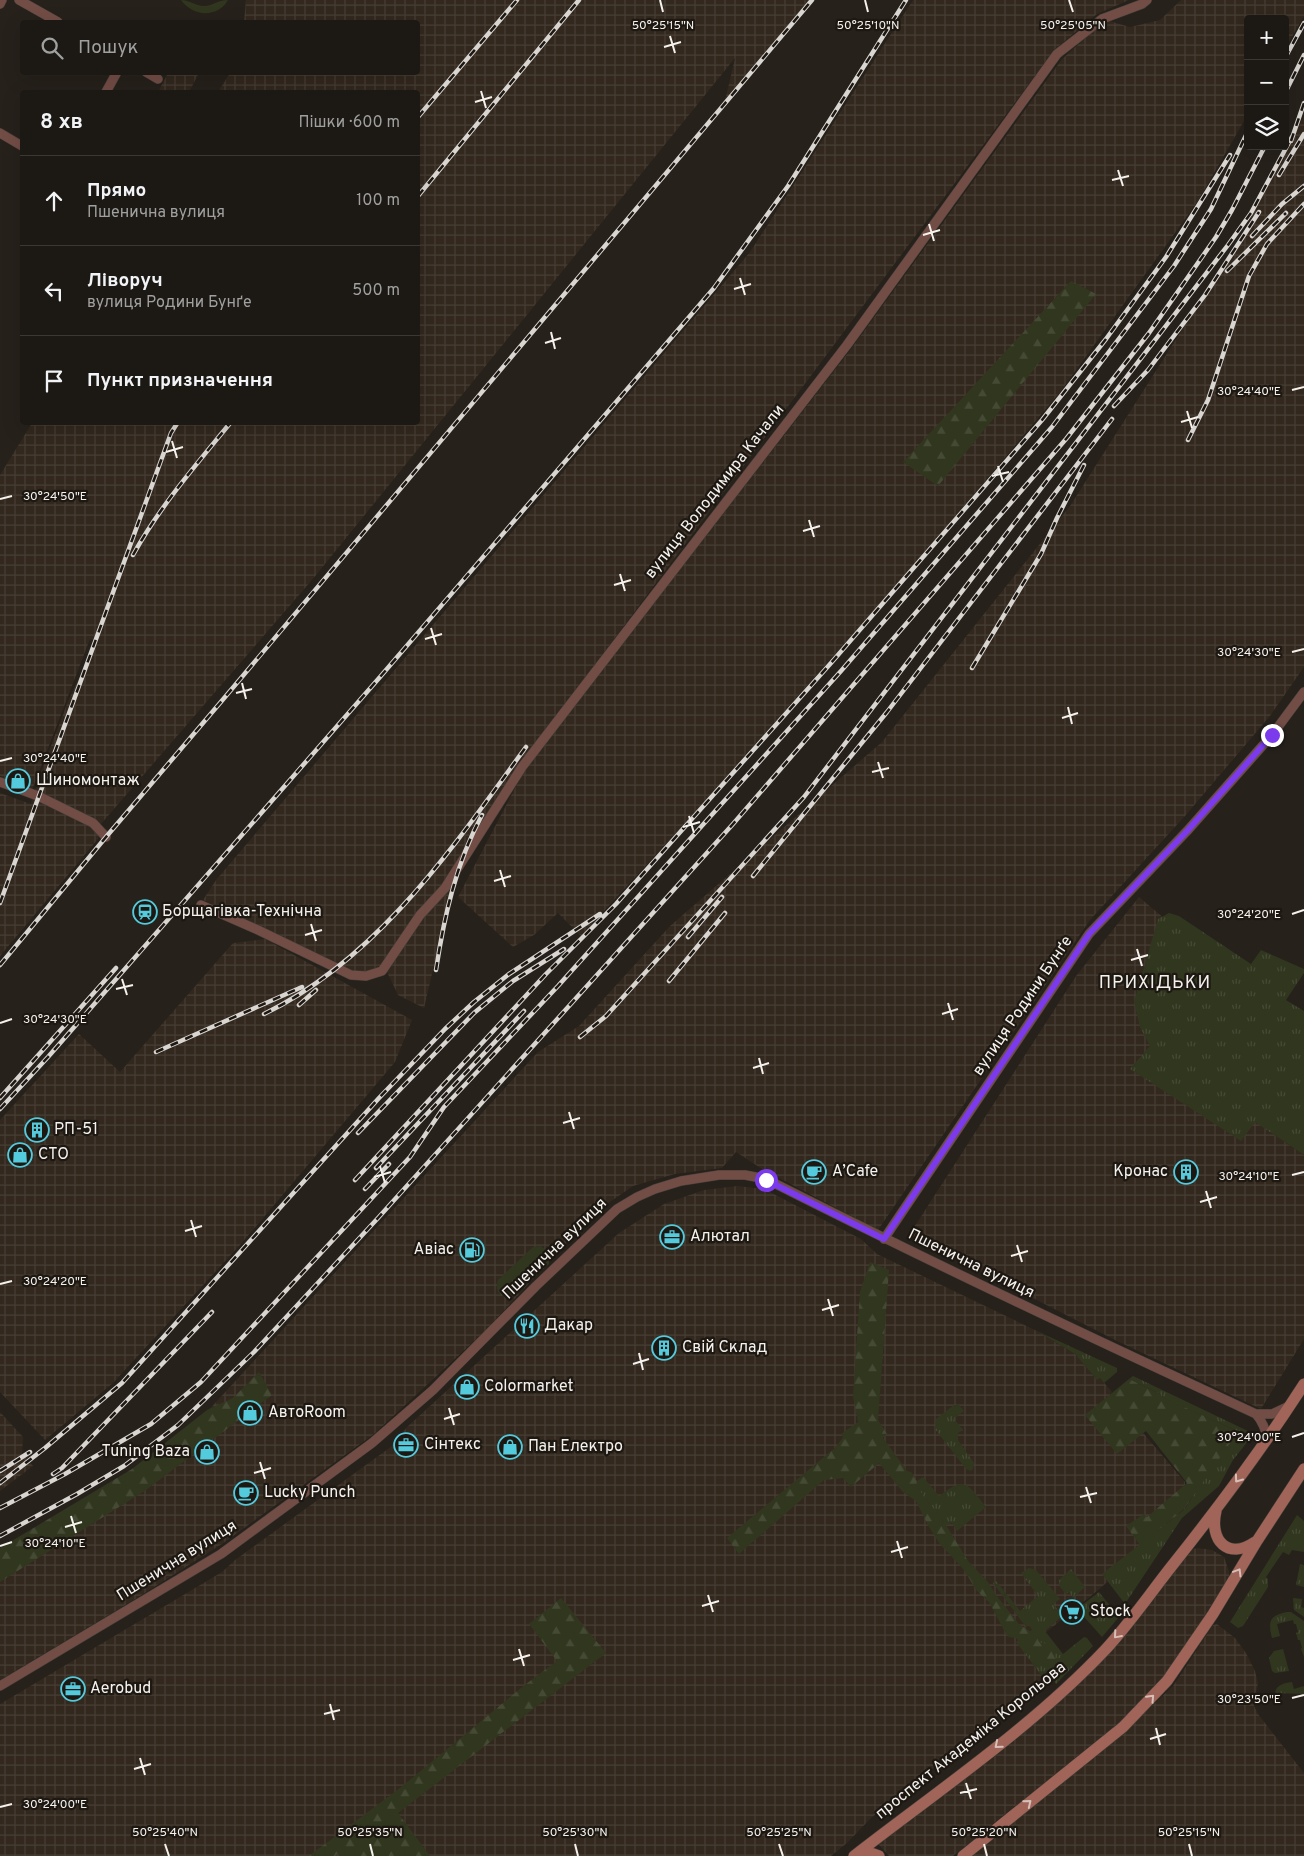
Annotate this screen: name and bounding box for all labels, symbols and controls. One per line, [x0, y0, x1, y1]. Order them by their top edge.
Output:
map controls [1244, 15, 1289, 150]
button: + [1244, 15, 1289, 60]
text: 50°25'15"N [632, 18, 694, 34]
text: 50°25'10"N [837, 18, 899, 34]
text: 50°25'05"N [1040, 18, 1106, 34]
search box [20, 20, 420, 75]
icon: search [38, 34, 66, 62]
text: Пошук [78, 36, 138, 60]
button: − [1244, 60, 1289, 105]
button: layers [1244, 105, 1289, 150]
text: 8 хв [40, 109, 83, 136]
text: Пішки · 600 m [298, 113, 400, 133]
text: Прямо [87, 179, 146, 203]
icon: ahead [40, 187, 68, 215]
text: 100 m [356, 191, 400, 211]
text: Пшенична вулиця [87, 203, 225, 223]
text: Ліворуч [87, 269, 163, 293]
icon: left [40, 277, 68, 305]
text: 500 m [352, 281, 400, 301]
text: вулиця Родини Бунґе [87, 293, 252, 313]
icon: arrive [40, 367, 68, 395]
text: Пункт призначення [87, 369, 273, 393]
text: 30°24'40"E [1217, 384, 1281, 400]
street label: вулиця Володимира Качали [641, 401, 789, 583]
text: 30°24'50"E [23, 489, 87, 505]
text: 30°24'30"E [1217, 645, 1281, 661]
route end [1261, 724, 1284, 747]
text: 30°24'40"E [23, 751, 87, 767]
shop icon: Шиномонтаж [5, 768, 31, 794]
place label: Шиномонтаж [36, 771, 140, 791]
station icon: Борщагівка-Технічна [132, 899, 158, 925]
place label: Борщагівка-Технічна [162, 902, 322, 922]
text: 30°24'20"E [1217, 907, 1281, 923]
street label: вулиця Родини Бунґе [969, 932, 1077, 1080]
district label: ПРИХІДЬКИ [1099, 972, 1211, 995]
text: 30°24'30"E [23, 1012, 87, 1028]
building icon: РП-51 [24, 1117, 50, 1143]
place label: РП-51 [54, 1120, 98, 1140]
shop icon: СТО [7, 1142, 33, 1168]
place label: СТО [38, 1145, 69, 1165]
cafe icon: A’Cafe [801, 1159, 827, 1185]
building icon: Кронас [1173, 1159, 1199, 1185]
place label: A’Cafe [832, 1162, 878, 1182]
place label: Кронас [1113, 1162, 1168, 1182]
route start [755, 1169, 778, 1192]
text: 30°24'10"E [1218, 1169, 1280, 1185]
street label: Пшенична вулиця [498, 1194, 612, 1304]
office icon: Алютал [659, 1224, 685, 1250]
street label: Пшенична вулиця [905, 1225, 1037, 1303]
place label: Алютал [690, 1227, 750, 1247]
fuel station icon: Авіас [459, 1237, 485, 1263]
place label: Авіас [414, 1240, 454, 1260]
text: 30°24'20"E [23, 1274, 87, 1290]
restaurant icon: Дакар [514, 1313, 540, 1339]
place label: Дакар [544, 1316, 593, 1336]
building icon: Свій Склад [651, 1335, 677, 1361]
place label: Свій Склад [682, 1338, 767, 1358]
shop icon: Colormarket [454, 1374, 480, 1400]
place label: Colormarket [484, 1377, 573, 1397]
shop icon: АвтоRoom [237, 1400, 263, 1426]
place label: АвтоRoom [268, 1403, 346, 1423]
text: 30°24'00"E [1217, 1430, 1281, 1446]
office icon: Сінтекс [393, 1432, 419, 1458]
shop icon: Пан Електро [497, 1434, 523, 1460]
place label: Сінтекс [424, 1435, 481, 1455]
place label: Пан Електро [528, 1437, 623, 1457]
shop icon: Tuning Baza [194, 1439, 220, 1465]
place label: Tuning Baza [102, 1442, 190, 1462]
one-way arrow [1235, 1473, 1244, 1483]
cafe icon: Lucky Punch [233, 1480, 259, 1506]
place label: Lucky Punch [264, 1483, 356, 1503]
street label: Пшенична вулиця [113, 1516, 241, 1606]
text: 30°24'10"E [24, 1536, 86, 1552]
one-way arrow [1232, 1569, 1242, 1578]
supermarket icon: Stock [1059, 1599, 1085, 1625]
place label: Stock [1090, 1602, 1131, 1622]
one-way arrow [1114, 1629, 1123, 1638]
street label: проспект Академіка Корольова [872, 1658, 1070, 1824]
office icon: Aerobud [60, 1676, 86, 1702]
place label: Aerobud [90, 1679, 151, 1699]
text: 30°23'50"E [1217, 1692, 1281, 1708]
one-way arrow [1146, 1695, 1155, 1704]
one-way arrow [994, 1739, 1003, 1748]
text: 30°24'00"E [23, 1797, 87, 1813]
one-way arrow [1022, 1801, 1031, 1809]
text: 50°25'40"N [132, 1825, 198, 1841]
text: 50°25'35"N [337, 1825, 403, 1841]
text: 50°25'30"N [542, 1825, 608, 1841]
text: 50°25'25"N [746, 1825, 812, 1841]
text: 50°25'20"N [951, 1825, 1017, 1841]
text: 50°25'15"N [1158, 1825, 1220, 1841]

